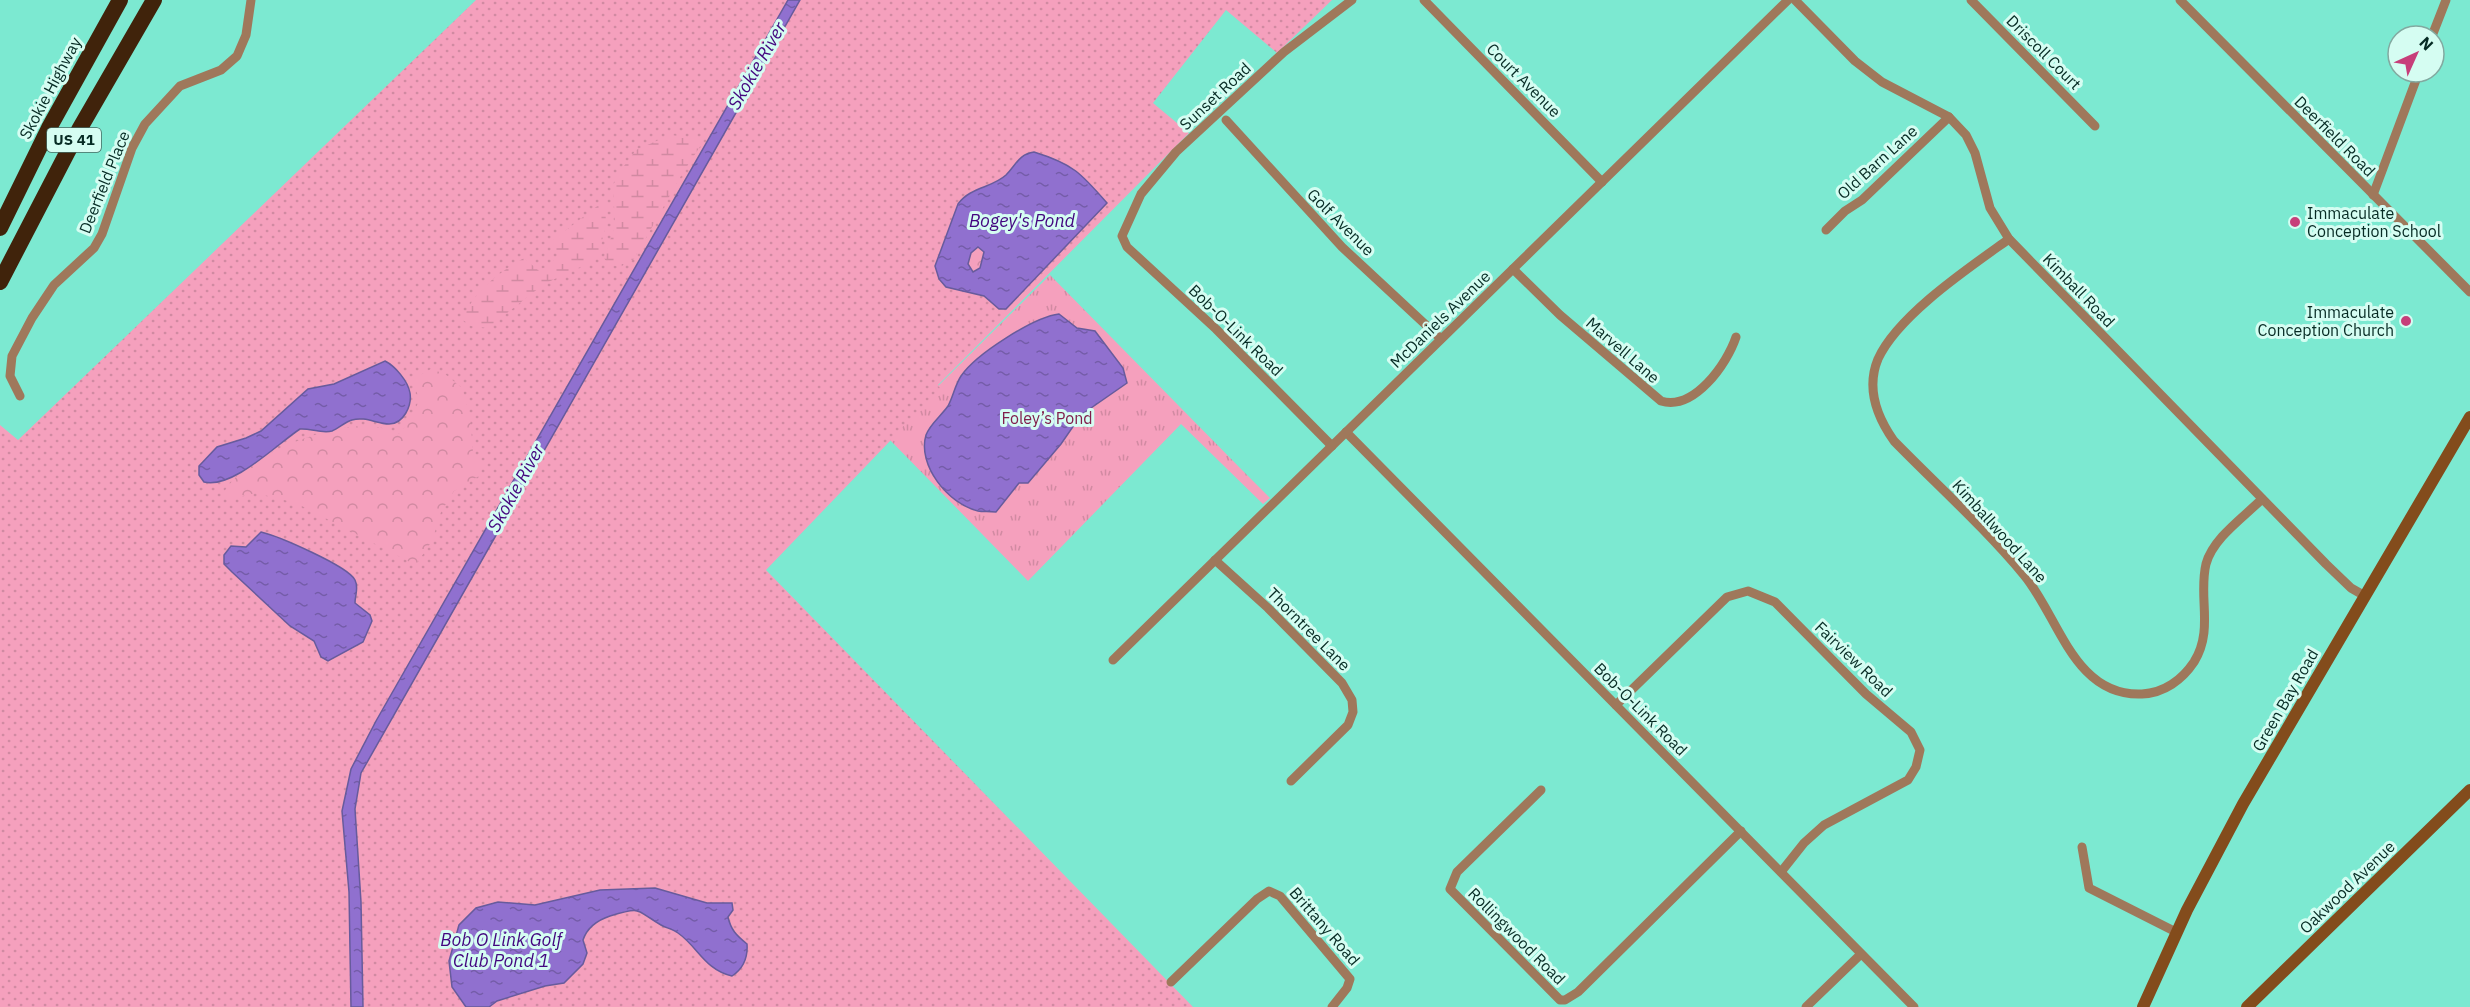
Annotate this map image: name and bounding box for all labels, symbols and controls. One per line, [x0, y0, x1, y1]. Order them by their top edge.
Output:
street label: Driscoll Court [2003, 11, 2085, 93]
water label: Skokie River [722, 18, 791, 114]
north arrow [2386, 24, 2446, 84]
text: N [2415, 32, 2438, 55]
street label: Skokie Highway [15, 34, 85, 142]
street label: Court Avenue [1483, 39, 1565, 121]
street label: Sunset Road [1175, 58, 1255, 134]
street label: Deerfield Road [2290, 91, 2380, 181]
street label: Old Barn Lane [1833, 121, 1921, 203]
road number: US 41 [47, 128, 101, 152]
street label: Deerfield Place [74, 128, 134, 236]
street label: Golf Avenue [1303, 184, 1379, 260]
place label: Immaculate Conception School [2307, 203, 2441, 241]
water label: Bogey's Pond [969, 209, 1076, 232]
marker: Immaculate Conception School [2288, 215, 2302, 229]
street label: Kimball Road [2039, 249, 2119, 331]
street label: McDaniels Avenue [1386, 266, 1494, 372]
street label: Bob-O-Link Road [1185, 280, 1287, 380]
place label: Immaculate Conception Church [2258, 302, 2394, 340]
street label: Marvell Lane [1582, 313, 1664, 388]
marker: Immaculate Conception Church [2399, 314, 2413, 328]
park label: Foley’s Pond [1001, 408, 1093, 428]
water label: Skokie River [482, 439, 549, 536]
street label: Kimballwood Lane [1948, 475, 2052, 587]
street label: Thorntree Lane [1263, 583, 1355, 675]
street label: Fairview Road [1811, 617, 1897, 701]
street label: Green Bay Road [2248, 645, 2322, 755]
street label: Bob-O-Link Road [1590, 658, 1692, 760]
street label: Oakwood Avenue [2295, 836, 2399, 938]
street label: Brittany Road [1285, 883, 1365, 969]
street label: Rollingwood Road [1464, 883, 1570, 989]
water label: Bob O Link Golf Club Pond 1 [440, 928, 563, 972]

